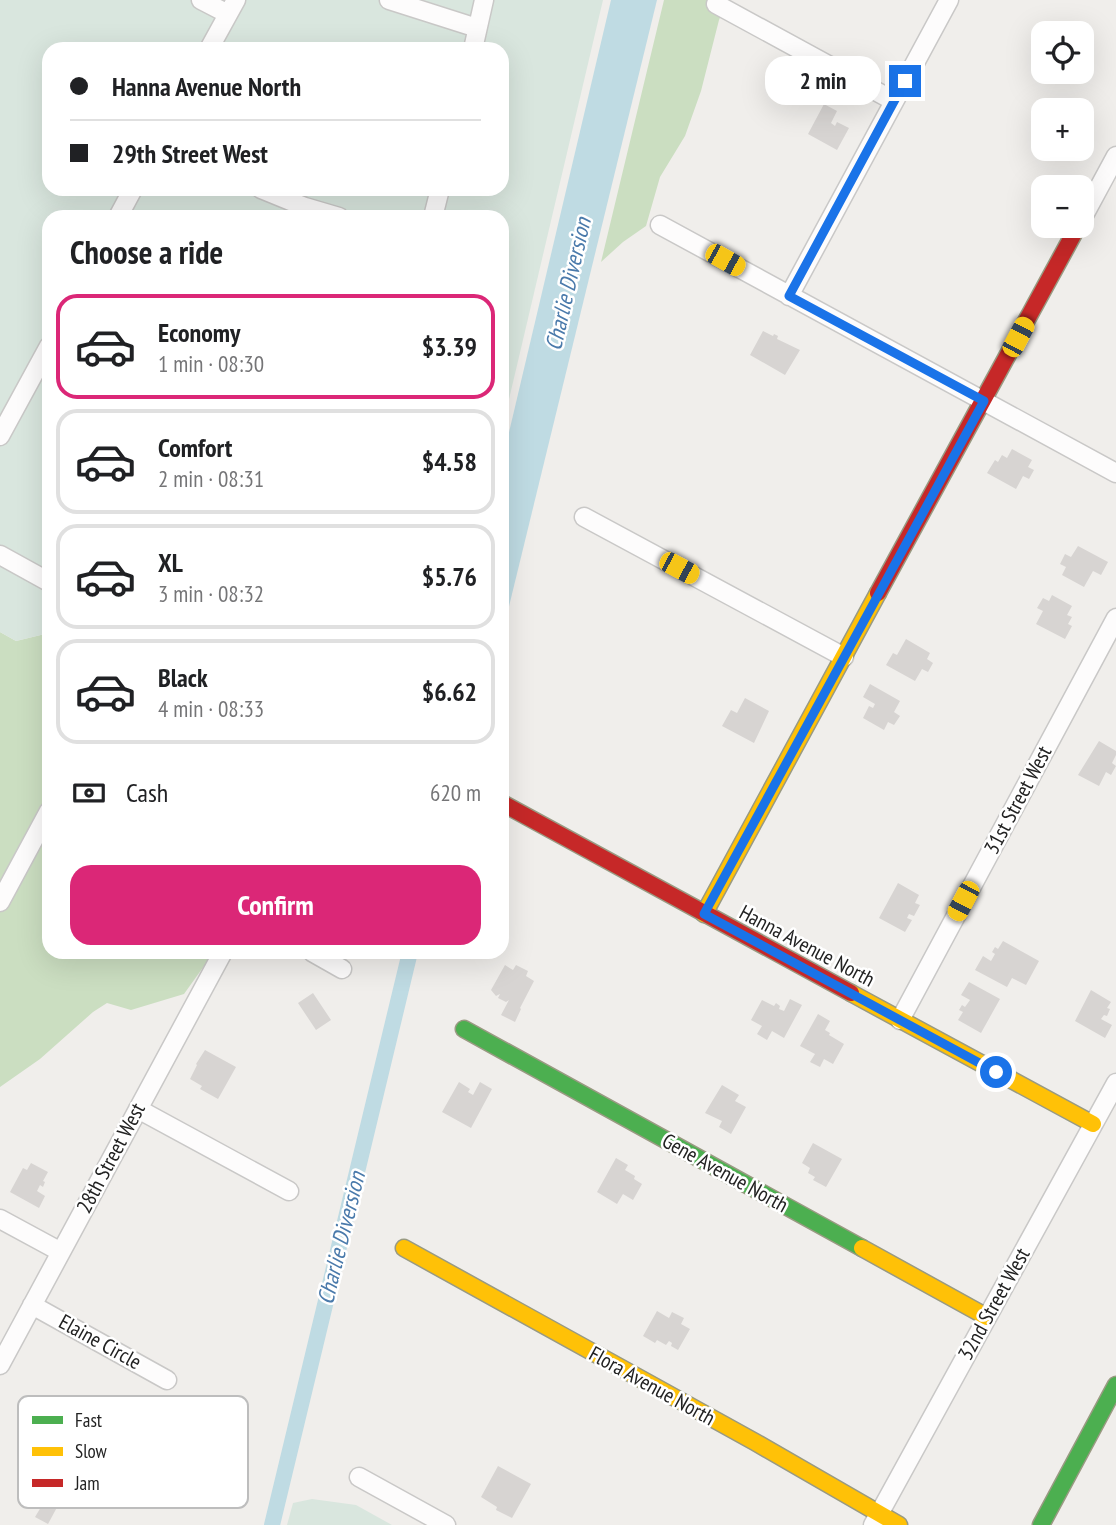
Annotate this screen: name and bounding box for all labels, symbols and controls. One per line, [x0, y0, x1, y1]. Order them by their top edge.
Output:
map controls [1031, 21, 1094, 238]
button: locate [1031, 21, 1094, 84]
callout: 2 min [765, 56, 880, 106]
route end [889, 65, 921, 97]
text: 2 min [800, 66, 846, 95]
text: Hanna Avenue North [112, 70, 301, 103]
button: + [1031, 98, 1094, 161]
text: 29th Street West [112, 137, 268, 170]
button: − [1031, 175, 1094, 238]
water label: Charlie Diversion [538, 213, 597, 353]
text: Choose a ride [70, 231, 223, 273]
car [702, 241, 749, 279]
car [999, 314, 1038, 360]
icon: car [74, 315, 137, 378]
text: Economy [158, 316, 240, 349]
text: $3.39 [422, 330, 477, 363]
text: 1 min · 08:30 [158, 349, 264, 378]
icon: car [74, 430, 137, 493]
text: Comfort [158, 431, 232, 464]
text: $4.58 [422, 445, 477, 478]
text: 2 min · 08:31 [158, 464, 264, 493]
icon: car [74, 545, 137, 608]
text: XL [158, 546, 183, 579]
car [656, 549, 703, 587]
text: $5.76 [422, 560, 477, 593]
text: 3 min · 08:32 [158, 579, 264, 608]
icon: car [74, 660, 137, 723]
text: Black [158, 661, 208, 694]
text: $6.62 [422, 675, 477, 708]
text: 4 min · 08:33 [158, 694, 264, 723]
street label: 31st Street West [978, 741, 1057, 859]
icon: cash [70, 774, 108, 812]
text: Cash [126, 776, 168, 809]
text: 620 m [430, 778, 481, 807]
button: Confirm [70, 865, 481, 945]
car [944, 878, 983, 924]
street label: Hanna Avenue North [735, 899, 880, 993]
route start [980, 1056, 1012, 1088]
street label: 28th Street West [70, 1098, 151, 1217]
street label: Gene Avenue North [657, 1127, 793, 1218]
water label: Charlie Diversion [310, 1167, 371, 1307]
street label: 32nd Street West [952, 1243, 1036, 1365]
street label: Elaine Circle [54, 1308, 146, 1375]
street label: Flora Avenue North [585, 1340, 720, 1431]
legend [18, 1396, 248, 1508]
text: Fast [75, 1408, 103, 1432]
text: Slow [75, 1439, 108, 1463]
text: Jam [74, 1471, 100, 1495]

